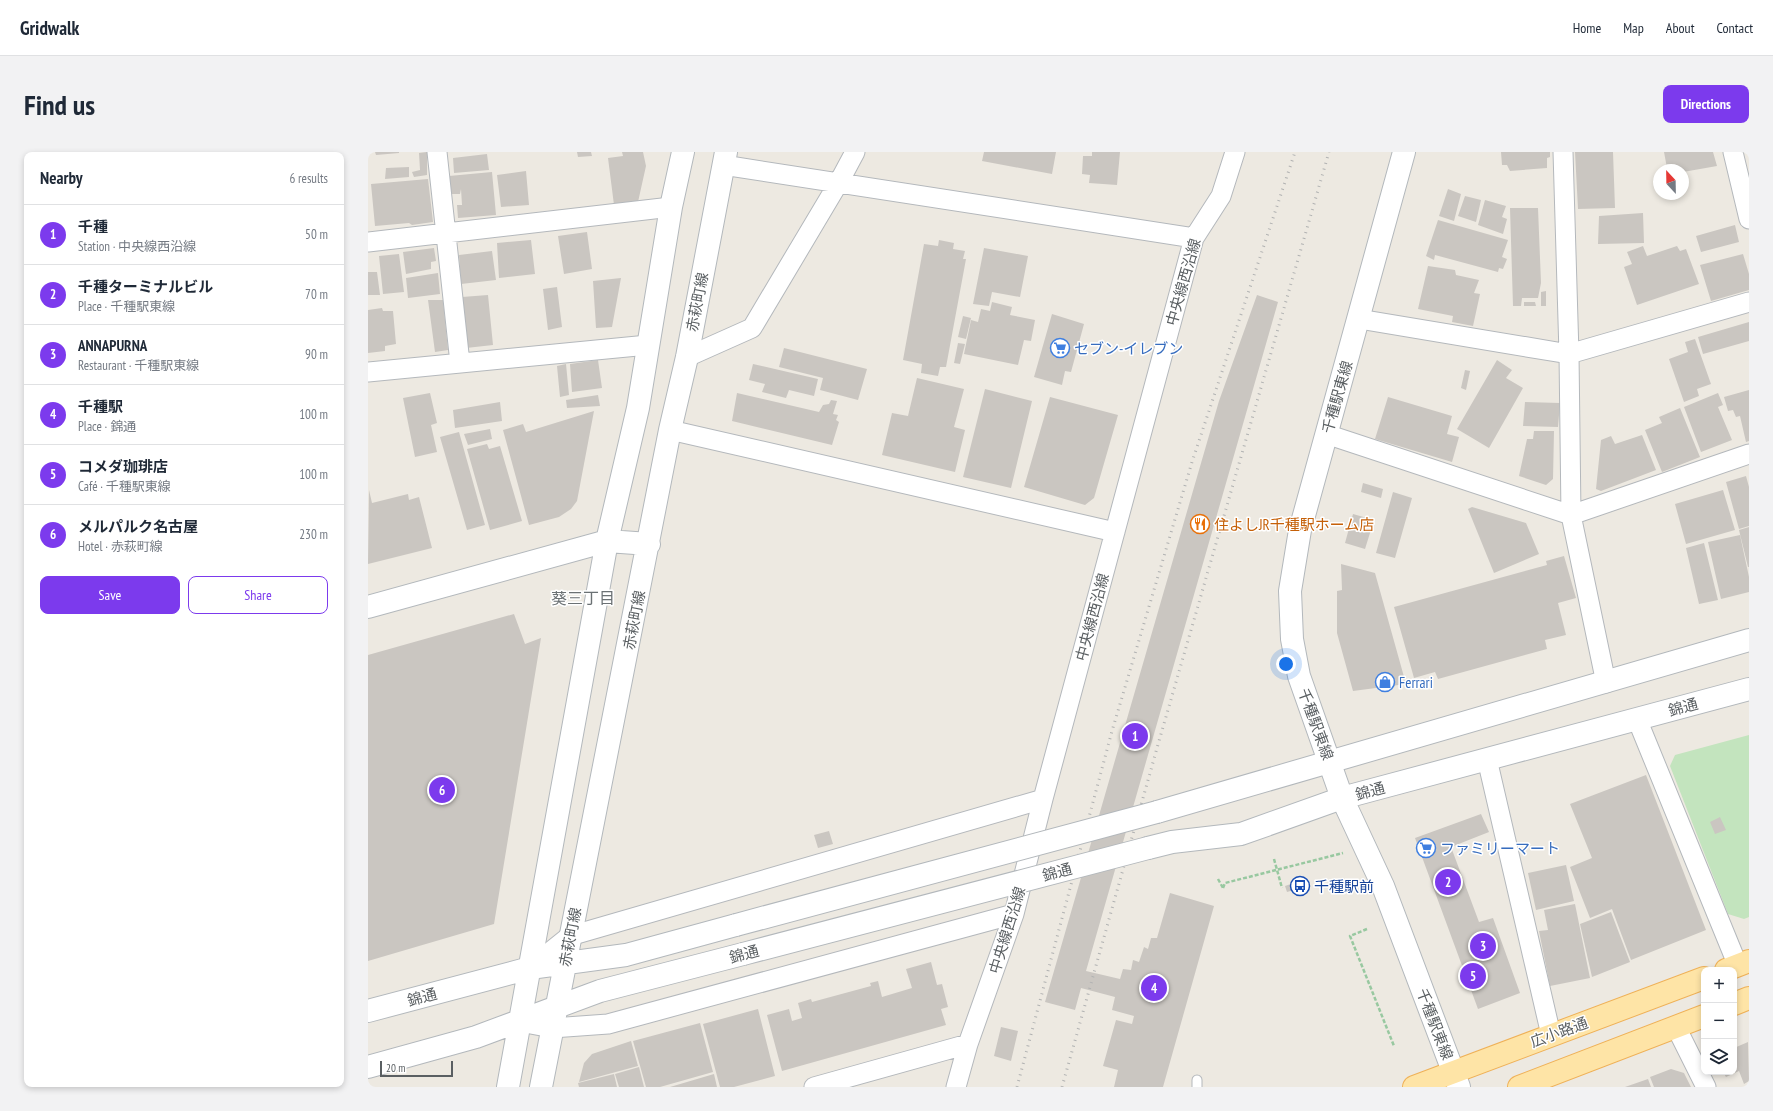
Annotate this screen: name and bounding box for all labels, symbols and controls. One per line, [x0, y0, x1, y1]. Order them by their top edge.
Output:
text: Gridwalk [20, 16, 79, 40]
text: Home [1573, 19, 1601, 37]
text: Map [1623, 19, 1644, 37]
text: About [1666, 19, 1695, 37]
text: Contact [1717, 19, 1753, 37]
button: Directions [1663, 85, 1749, 123]
text: Find us [24, 86, 95, 123]
north arrow [1653, 164, 1689, 200]
text: Nearby [40, 167, 83, 189]
text: 6 results [289, 170, 328, 187]
text: 千種 [78, 217, 108, 236]
text: 1 [50, 226, 56, 243]
text: 50 m [305, 226, 328, 243]
street label: 中央線西沿線 [1161, 236, 1205, 328]
text: Station · 中央線西沿線 [78, 238, 196, 255]
street label: 赤萩町線 [682, 271, 712, 333]
text: 千種ターミナルビル [78, 277, 213, 296]
text: 2 [50, 286, 56, 303]
text: 70 m [305, 286, 328, 303]
text: Place · 千種駅東線 [78, 298, 175, 315]
text: ANNAPURNA [78, 336, 147, 355]
supermarket icon: セブン-イレブン [1049, 337, 1071, 359]
place label: セブン-イレブン [1074, 339, 1183, 358]
text: 3 [50, 346, 56, 363]
text: 90 m [305, 346, 328, 363]
text: Restaurant · 千種駅東線 [78, 357, 199, 374]
street label: 千種駅東線 [1318, 358, 1356, 436]
text: 千種駅 [78, 397, 123, 416]
text: 4 [50, 406, 56, 423]
text: 100 m [299, 406, 328, 423]
text: Place · 錦通 [78, 418, 136, 435]
text: コメダ珈琲店 [78, 457, 168, 476]
text: 5 [50, 466, 56, 483]
text: 100 m [299, 466, 328, 483]
text: Café · 千種駅東線 [78, 478, 171, 495]
restaurant icon: 住よしJR千種駅ホーム店 [1189, 513, 1211, 535]
place label: 住よしJR千種駅ホーム店 [1214, 515, 1374, 534]
text: メルパルク名古屋 [78, 517, 198, 536]
text: 6 [50, 526, 56, 543]
text: 230 m [299, 526, 328, 543]
text: Hotel · 赤萩町線 [78, 538, 163, 555]
street label: 中央線西沿線 [1071, 571, 1113, 663]
button: Save [40, 576, 180, 614]
button: Share [188, 576, 328, 614]
district label: 葵三丁目 [551, 588, 615, 608]
street label: 赤萩町線 [619, 589, 649, 651]
your location [1276, 654, 1296, 674]
shop icon: Ferrari [1374, 671, 1396, 693]
place label: Ferrari [1399, 673, 1433, 692]
street label: 千種駅東線 [1294, 686, 1338, 762]
street label: 錦通 [1666, 694, 1700, 720]
pin: 1 [1122, 721, 1148, 751]
pin: 6 [429, 775, 455, 805]
street label: 錦通 [1353, 778, 1387, 804]
supermarket icon: ファミリーマート [1415, 837, 1437, 859]
place label: ファミリーマート [1440, 839, 1560, 858]
street label: 錦通 [1040, 859, 1074, 885]
pin: 2 [1435, 867, 1461, 897]
bus stop icon: 千種駅前 [1289, 875, 1311, 897]
place label: 千種駅前 [1314, 877, 1374, 896]
street label: 中央線西沿線 [985, 884, 1029, 976]
street label: 赤萩町線 [555, 906, 585, 968]
pin: 3 [1470, 931, 1496, 961]
street label: 錦通 [727, 941, 761, 967]
pin: 5 [1460, 961, 1486, 991]
map controls [1701, 967, 1737, 1075]
button: + [1701, 967, 1737, 1003]
pin: 4 [1141, 973, 1167, 1003]
street label: 錦通 [405, 984, 439, 1010]
street label: 千種駅東線 [1413, 986, 1457, 1062]
button: − [1701, 1003, 1737, 1039]
street label: 広小路通 [1528, 1013, 1590, 1051]
button: layers [1701, 1039, 1737, 1075]
scale bar [380, 1059, 453, 1078]
text: 20 m [386, 1061, 405, 1075]

